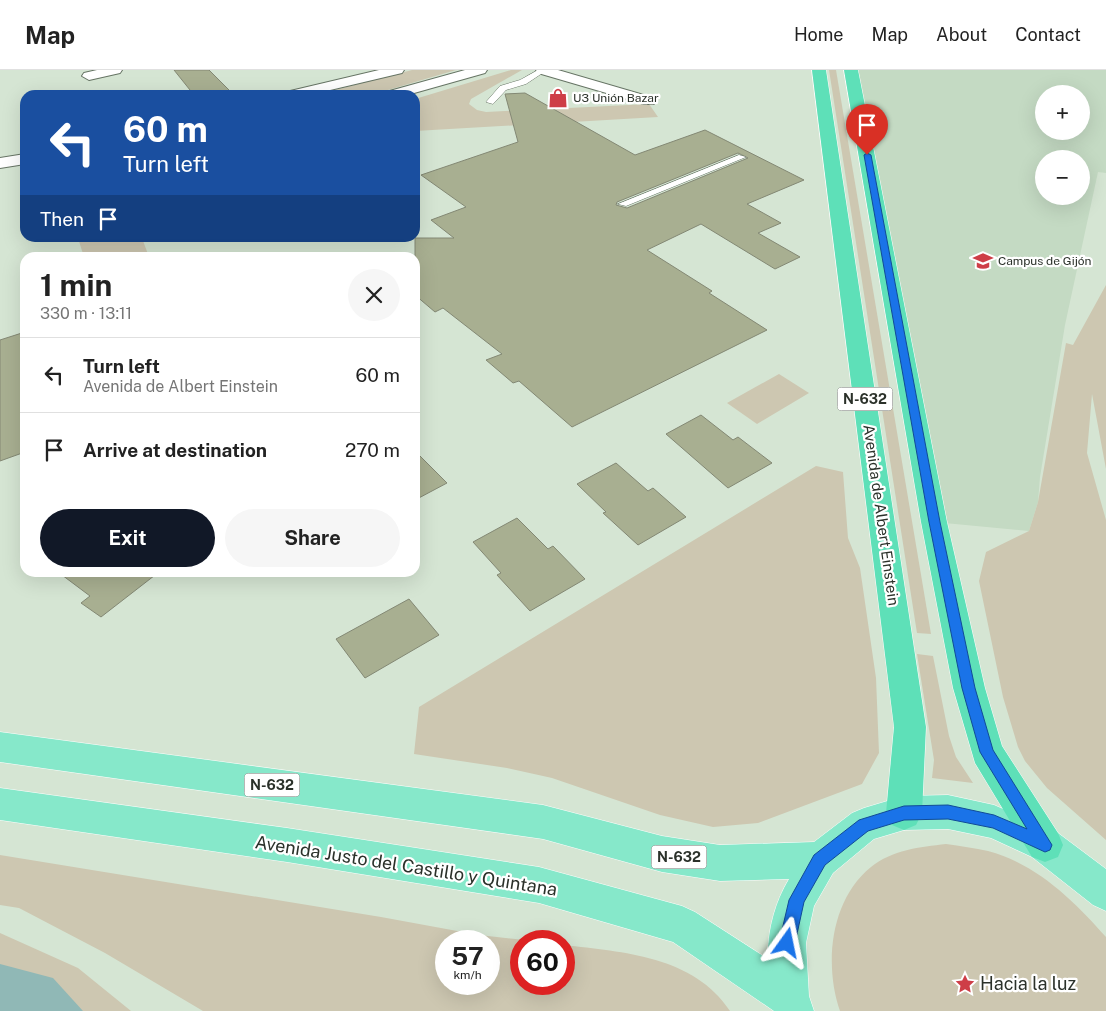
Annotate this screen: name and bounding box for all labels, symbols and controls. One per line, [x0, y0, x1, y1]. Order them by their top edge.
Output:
text: Map [25, 21, 75, 49]
text: Home [794, 24, 844, 45]
text: Map [872, 24, 908, 45]
text: About [936, 24, 987, 45]
text: Contact [1015, 24, 1081, 45]
map controls [1035, 85, 1090, 205]
button: + [1035, 85, 1090, 140]
shop icon: U3 Unión Bazar [547, 87, 569, 109]
place label: U3 Unión Bazar [573, 91, 659, 105]
pin [846, 104, 888, 155]
text: 60 m [123, 109, 208, 150]
icon: left [40, 110, 105, 175]
icon: arrive [853, 111, 881, 139]
button: − [1035, 150, 1090, 205]
text: Turn left [123, 151, 209, 177]
icon: arrive [94, 205, 122, 233]
text: Then [40, 208, 84, 230]
school or university icon: Campus de Gijón [972, 250, 994, 272]
place label: Campus de Gijón [998, 254, 1092, 268]
text: 1 min [40, 267, 112, 303]
button: close [348, 269, 400, 321]
text: 330 m · 13:11 [40, 304, 132, 323]
text: Turn left [83, 355, 160, 377]
icon: left [40, 361, 68, 389]
text: 60 m [356, 364, 400, 386]
text: Avenida de Albert Einstein [83, 377, 278, 396]
road number: N-632 [838, 388, 892, 410]
street label: Avenida de Albert Einstein [860, 423, 903, 607]
icon: arrive [40, 436, 68, 464]
text: Arrive at destination [83, 439, 267, 461]
text: 270 m [345, 439, 400, 461]
button: Exit [40, 509, 215, 567]
button: Share [225, 509, 400, 567]
road number: N-632 [244, 774, 300, 796]
street label: Avenida Justo del Castillo y Quintana [254, 831, 559, 900]
road number: N-632 [652, 846, 706, 869]
position arrow [760, 916, 812, 968]
speed limit sign: 60 [510, 930, 575, 995]
text: 57 [451, 941, 484, 971]
text: km/h [453, 968, 482, 982]
place icon: Hacia la luz [954, 973, 976, 995]
place label: Hacia la luz [980, 973, 1076, 994]

